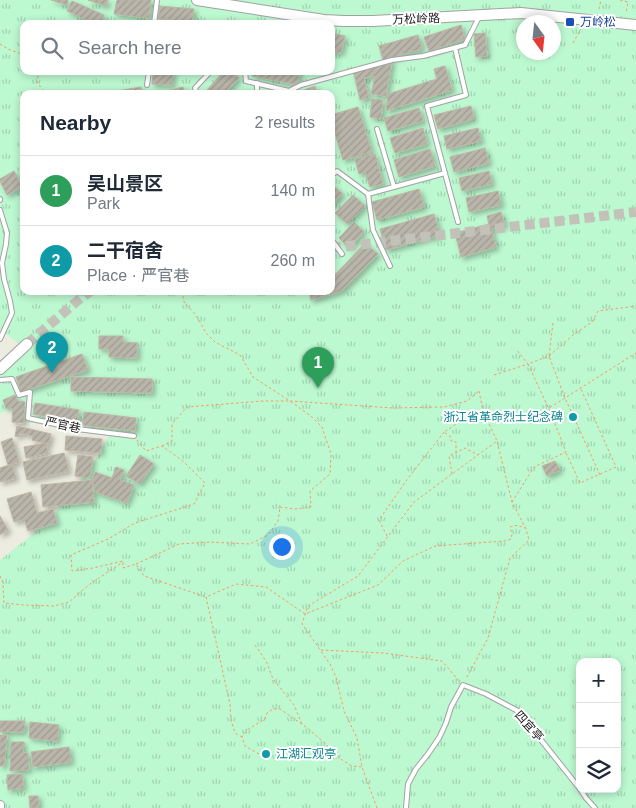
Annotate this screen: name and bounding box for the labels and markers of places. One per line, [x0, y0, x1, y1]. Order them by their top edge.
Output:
place label: 万岭松 [580, 15, 616, 29]
marker: 万岭松 [564, 16, 576, 28]
pin: 2 [36, 332, 68, 373]
pin: 1 [302, 347, 334, 388]
place label: 浙江省革命烈士纪念碑 [443, 410, 563, 424]
marker: 浙江省革命烈士纪念碑 [567, 411, 579, 423]
place label: 江湖汇观亭 [276, 747, 336, 761]
marker: 江湖汇观亭 [260, 748, 272, 760]

